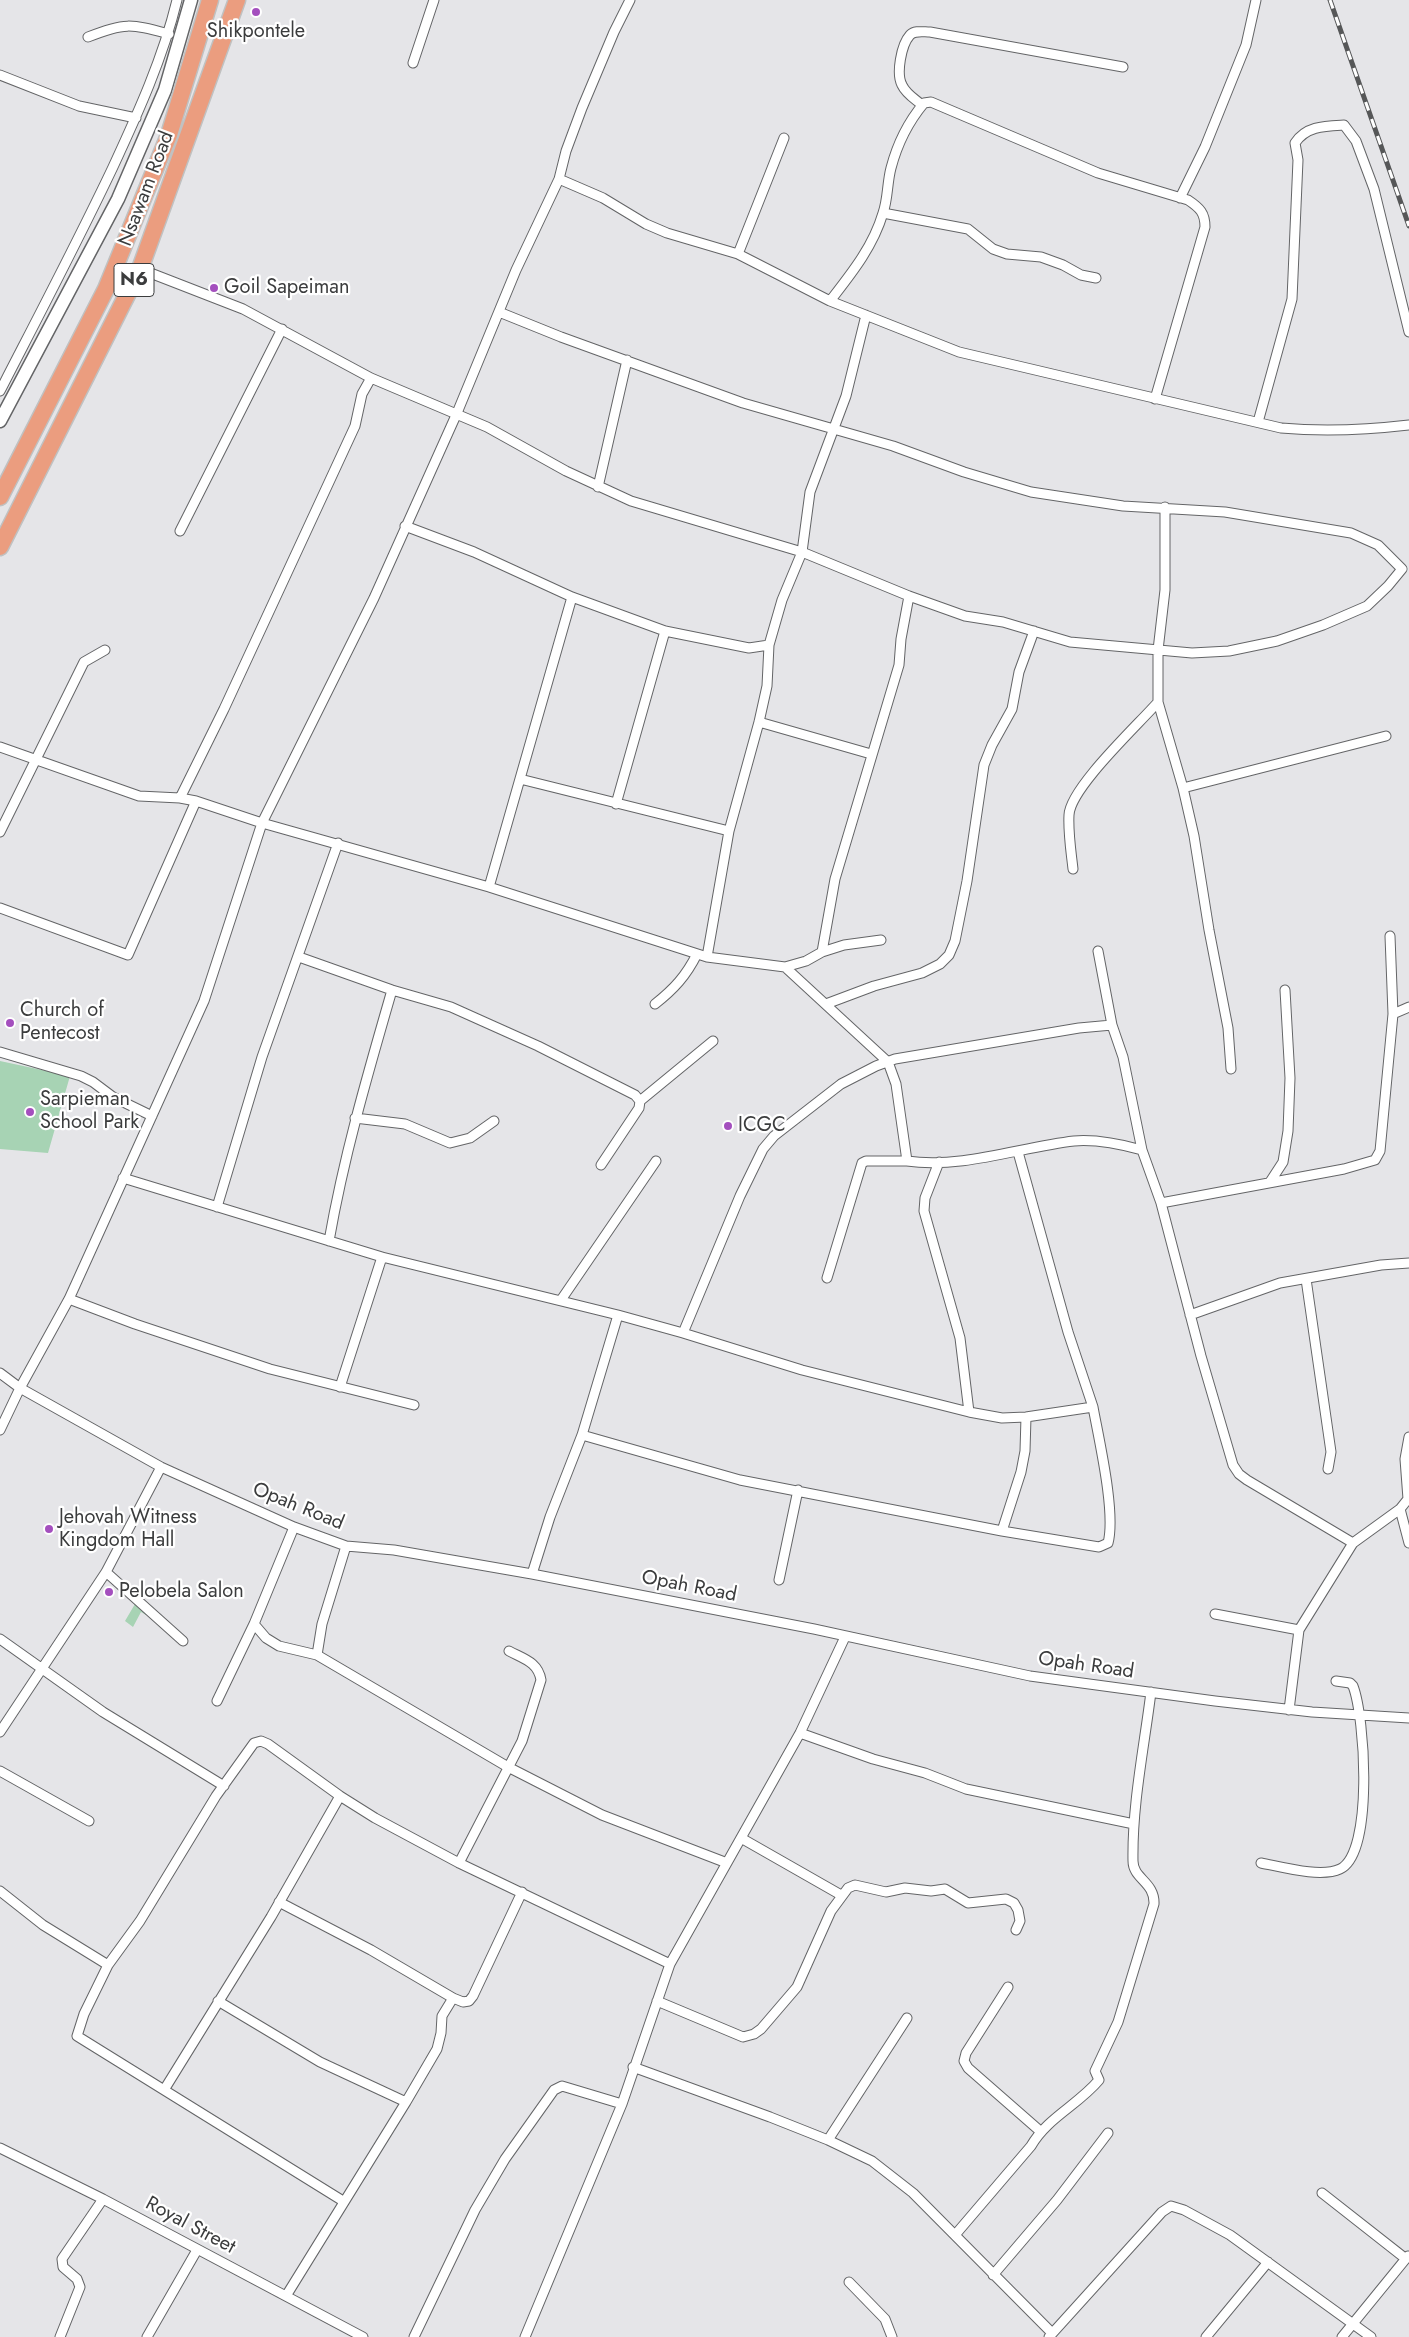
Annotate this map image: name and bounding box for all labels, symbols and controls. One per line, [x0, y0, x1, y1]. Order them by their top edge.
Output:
marker: Shikpontele [250, 6, 262, 18]
place label: Shikpontele [207, 20, 305, 44]
street label: Nsawam Road [114, 128, 180, 250]
road number: N6 [114, 264, 154, 296]
place label: Goil Sapeiman [224, 276, 349, 300]
marker: Goil Sapeiman [208, 282, 220, 294]
place label: Church of Pentecost [20, 999, 104, 1046]
marker: Church of Pentecost [4, 1017, 16, 1029]
place label: Sarpieman School Park [40, 1088, 139, 1135]
marker: Sarpieman School Park [24, 1106, 36, 1118]
place label: ICGC [738, 1114, 786, 1138]
marker: ICGC [722, 1120, 734, 1132]
street label: Opah Road [249, 1478, 347, 1536]
place label: Jehovah Witness Kingdom Hall [59, 1506, 197, 1553]
marker: Jehovah Witness Kingdom Hall [43, 1523, 55, 1535]
street label: Opah Road [639, 1566, 739, 1608]
place label: Pelobela Salon [119, 1580, 244, 1604]
marker: Pelobela Salon [103, 1586, 115, 1598]
street label: Opah Road [1037, 1647, 1135, 1685]
street label: Royal Street [141, 2192, 239, 2260]

